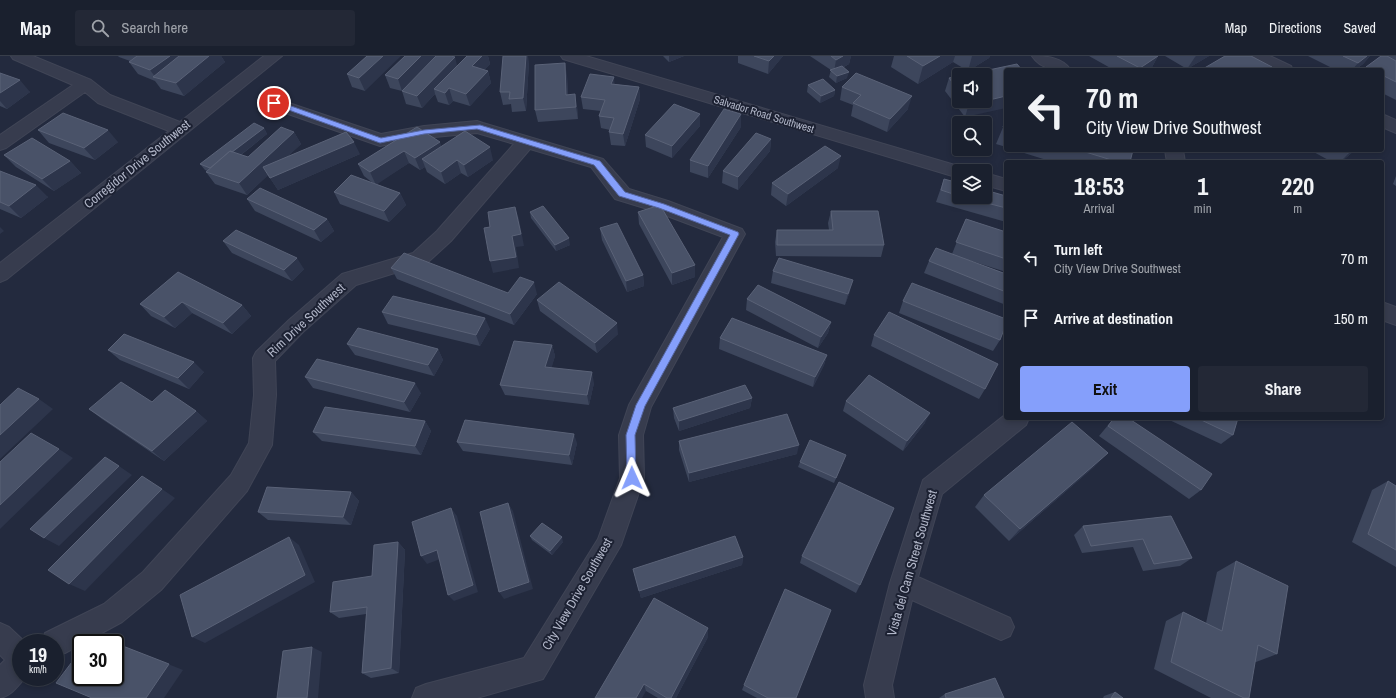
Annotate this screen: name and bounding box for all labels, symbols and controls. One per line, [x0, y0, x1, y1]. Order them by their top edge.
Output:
search box [75, 10, 355, 46]
text: Map [20, 15, 51, 41]
icon: search [89, 17, 111, 39]
text: Search here [121, 17, 188, 38]
text: Map [1225, 19, 1247, 37]
text: Directions [1269, 19, 1321, 37]
text: Saved [1343, 19, 1376, 37]
map controls [952, 68, 992, 204]
button: sound [952, 68, 992, 108]
text: 70 m [1086, 79, 1138, 117]
icon: left [1020, 84, 1072, 136]
pin [257, 86, 291, 120]
icon: arrive [263, 92, 285, 114]
street label: Salvador Road Southwest [712, 92, 816, 136]
text: City View Drive Southwest [1086, 115, 1261, 140]
street label: Corregidor Drive Southwest [80, 116, 194, 212]
button: search [952, 116, 992, 156]
button: layers [952, 164, 992, 204]
text: 18:53 [1074, 170, 1124, 202]
text: 1 [1197, 170, 1208, 202]
text: 220 [1281, 170, 1314, 202]
text: Arrival [1084, 200, 1114, 217]
text: min [1194, 200, 1212, 217]
text: m [1293, 200, 1302, 217]
text: Turn left [1054, 239, 1102, 260]
icon: left [1020, 247, 1042, 269]
text: 70 m [1341, 248, 1368, 269]
text: City View Drive Southwest [1054, 260, 1181, 277]
street label: Rim Drive Southwest [263, 279, 349, 361]
icon: arrive [1020, 307, 1042, 329]
text: Arrive at destination [1054, 308, 1173, 329]
text: 150 m [1334, 308, 1368, 329]
button: Exit [1020, 366, 1190, 412]
button: Share [1198, 366, 1368, 412]
position arrow [611, 457, 653, 499]
street label: Vista del Cam Street Southwest [883, 488, 941, 638]
street label: City View Drive Southwest [538, 535, 616, 653]
speed limit sign: 30 [72, 634, 124, 686]
text: 19 [29, 641, 47, 668]
text: km/h [29, 663, 47, 676]

